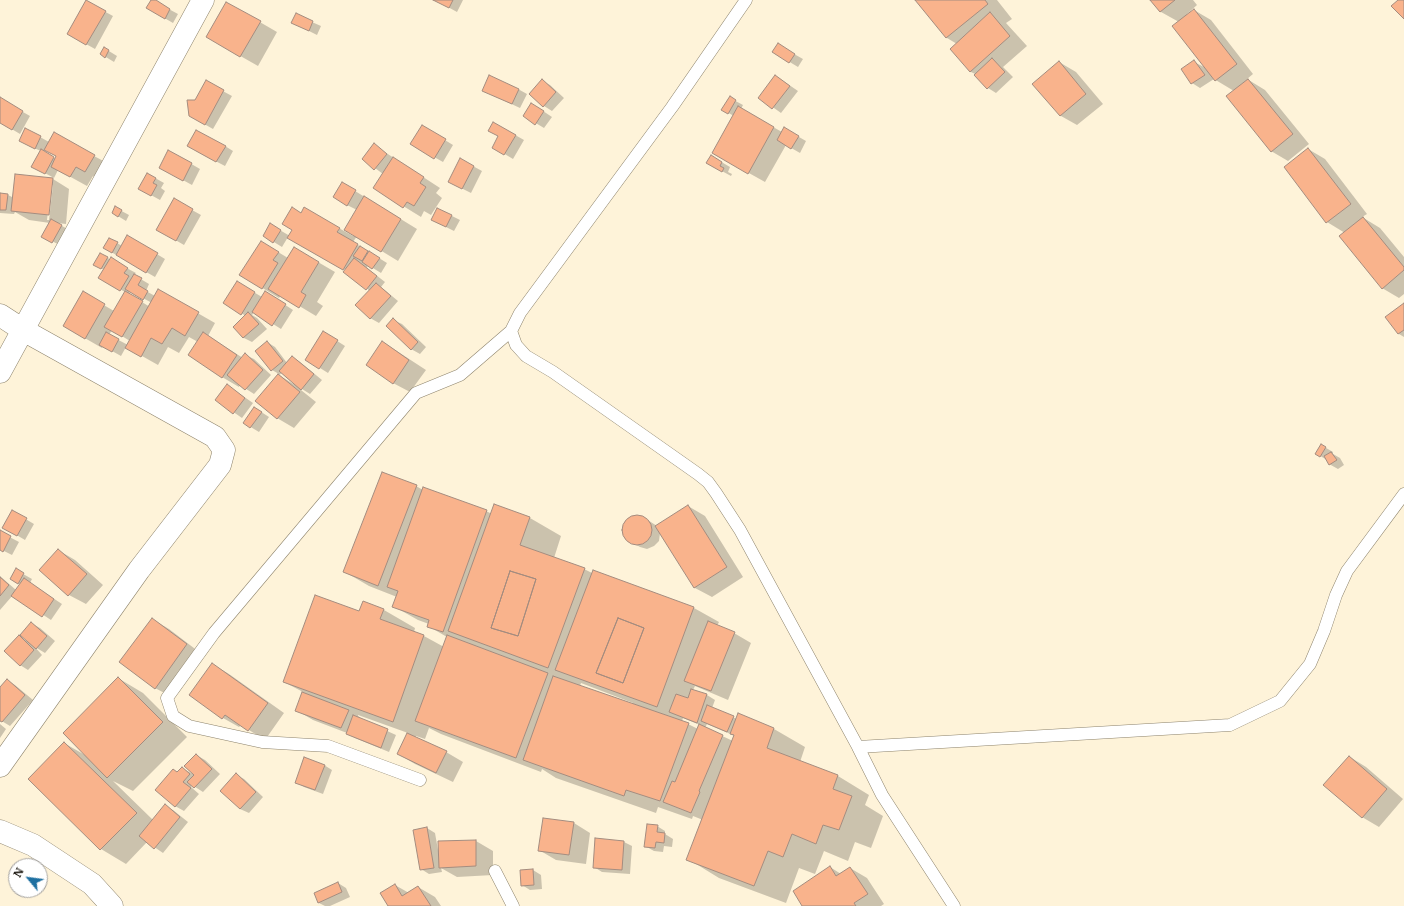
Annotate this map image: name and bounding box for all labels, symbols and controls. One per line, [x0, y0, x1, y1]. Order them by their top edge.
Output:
north arrow [8, 858, 48, 898]
text: N [10, 865, 27, 880]

